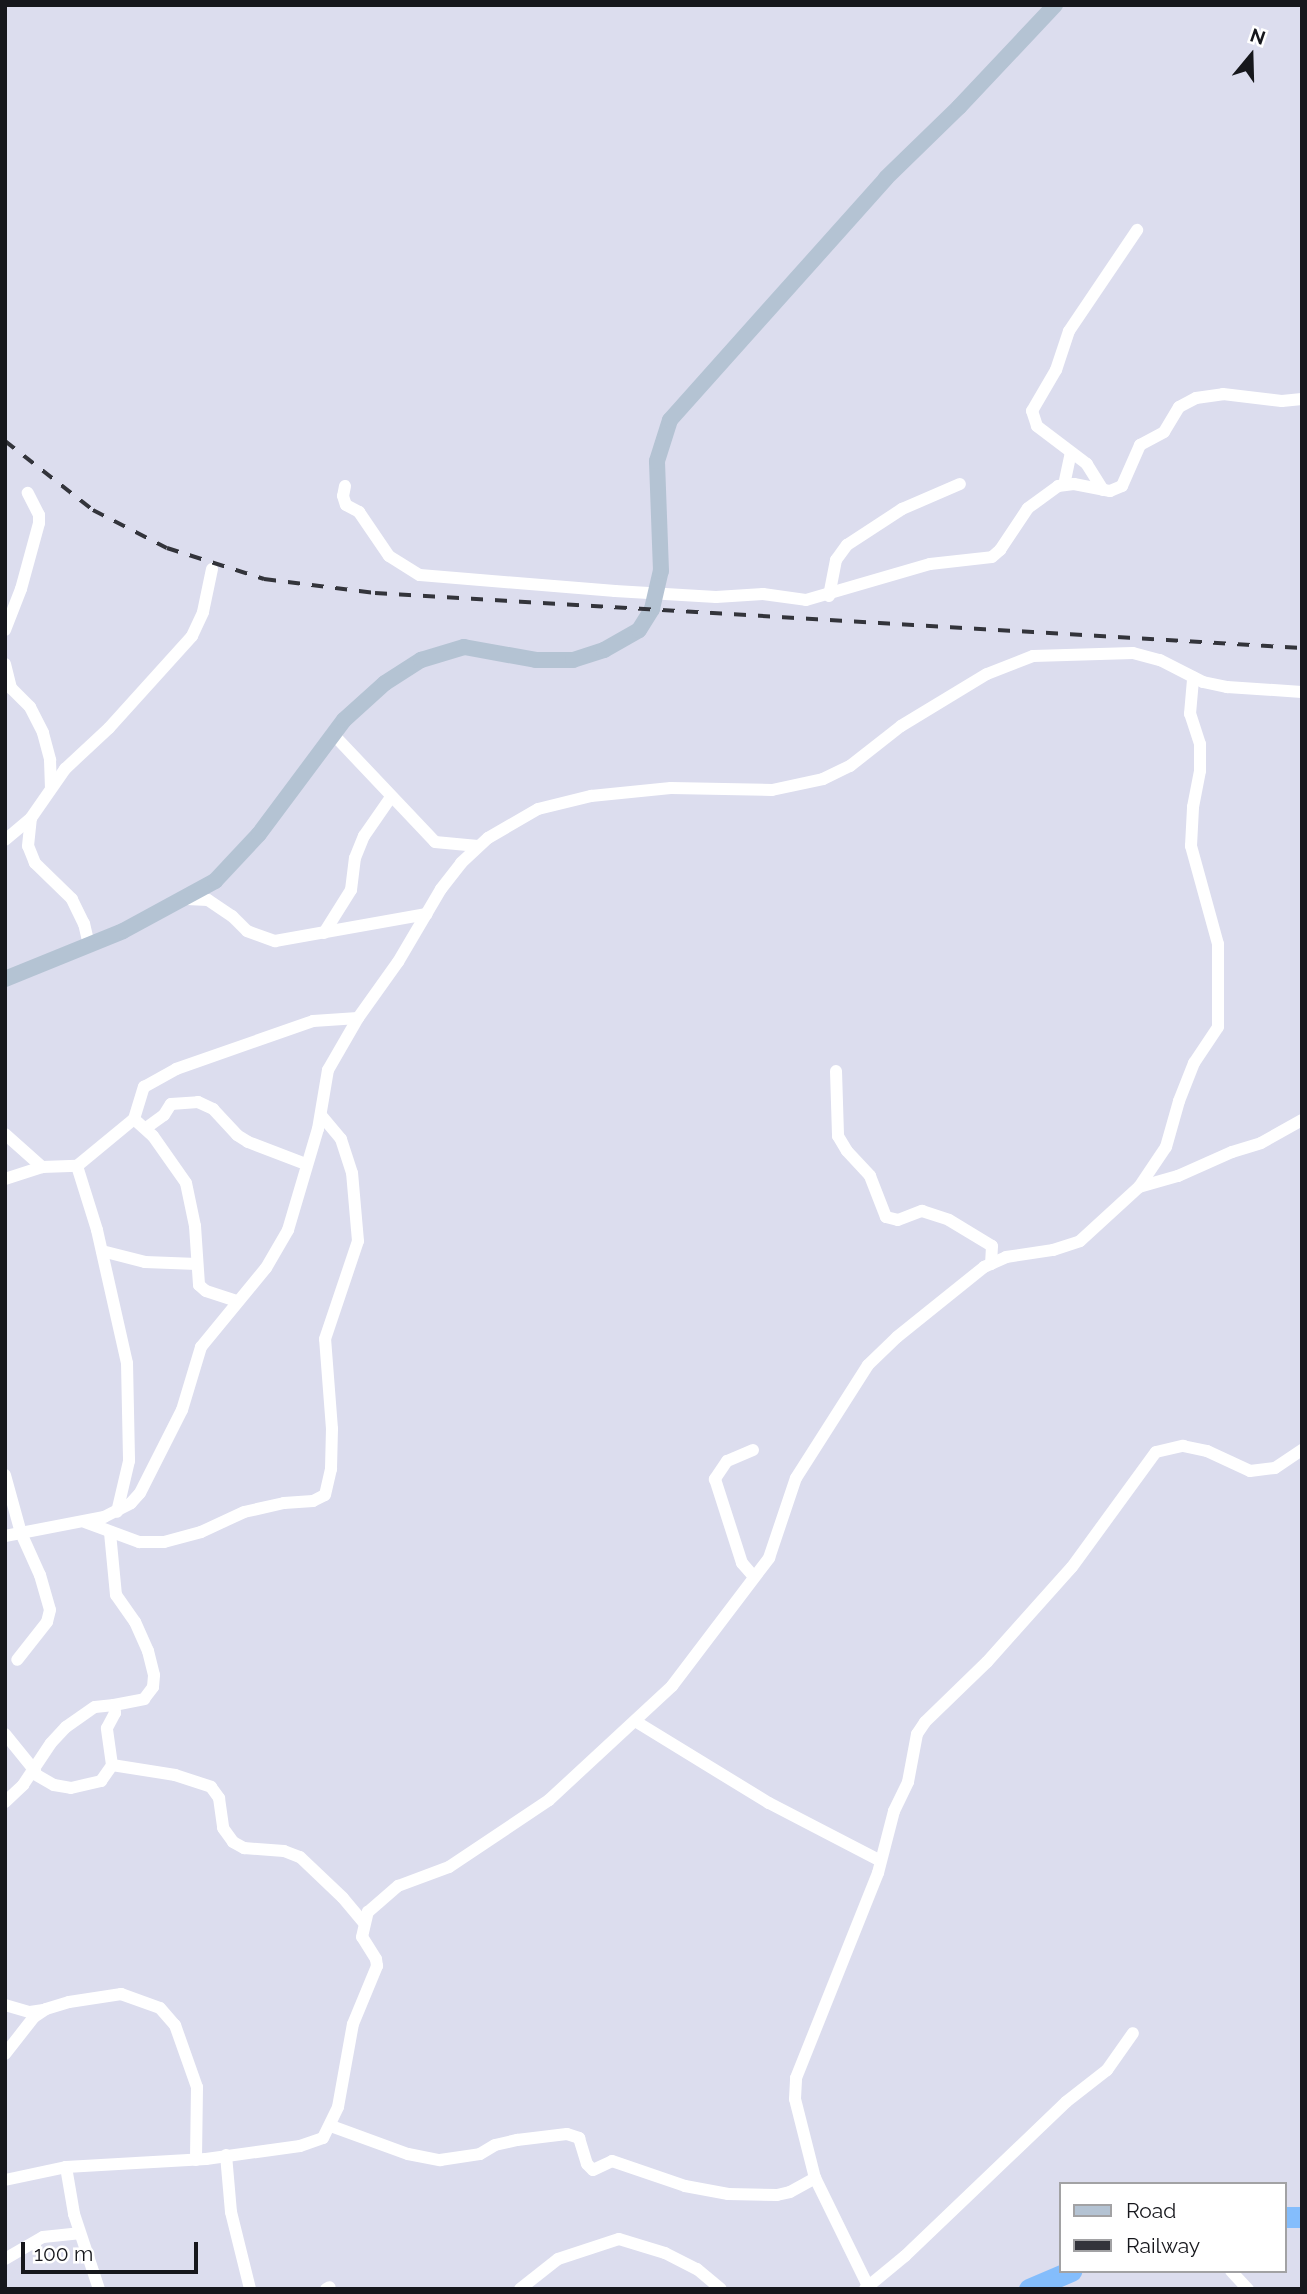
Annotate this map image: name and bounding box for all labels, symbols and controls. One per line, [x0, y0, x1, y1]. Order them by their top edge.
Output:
north arrow [1216, 21, 1286, 91]
text: N [1247, 23, 1268, 49]
legend [1058, 2182, 1286, 2273]
text: Road [1126, 2198, 1176, 2223]
scale bar [24, 2228, 201, 2272]
text: Railway [1126, 2233, 1200, 2258]
text: 100 m [34, 2241, 93, 2266]

